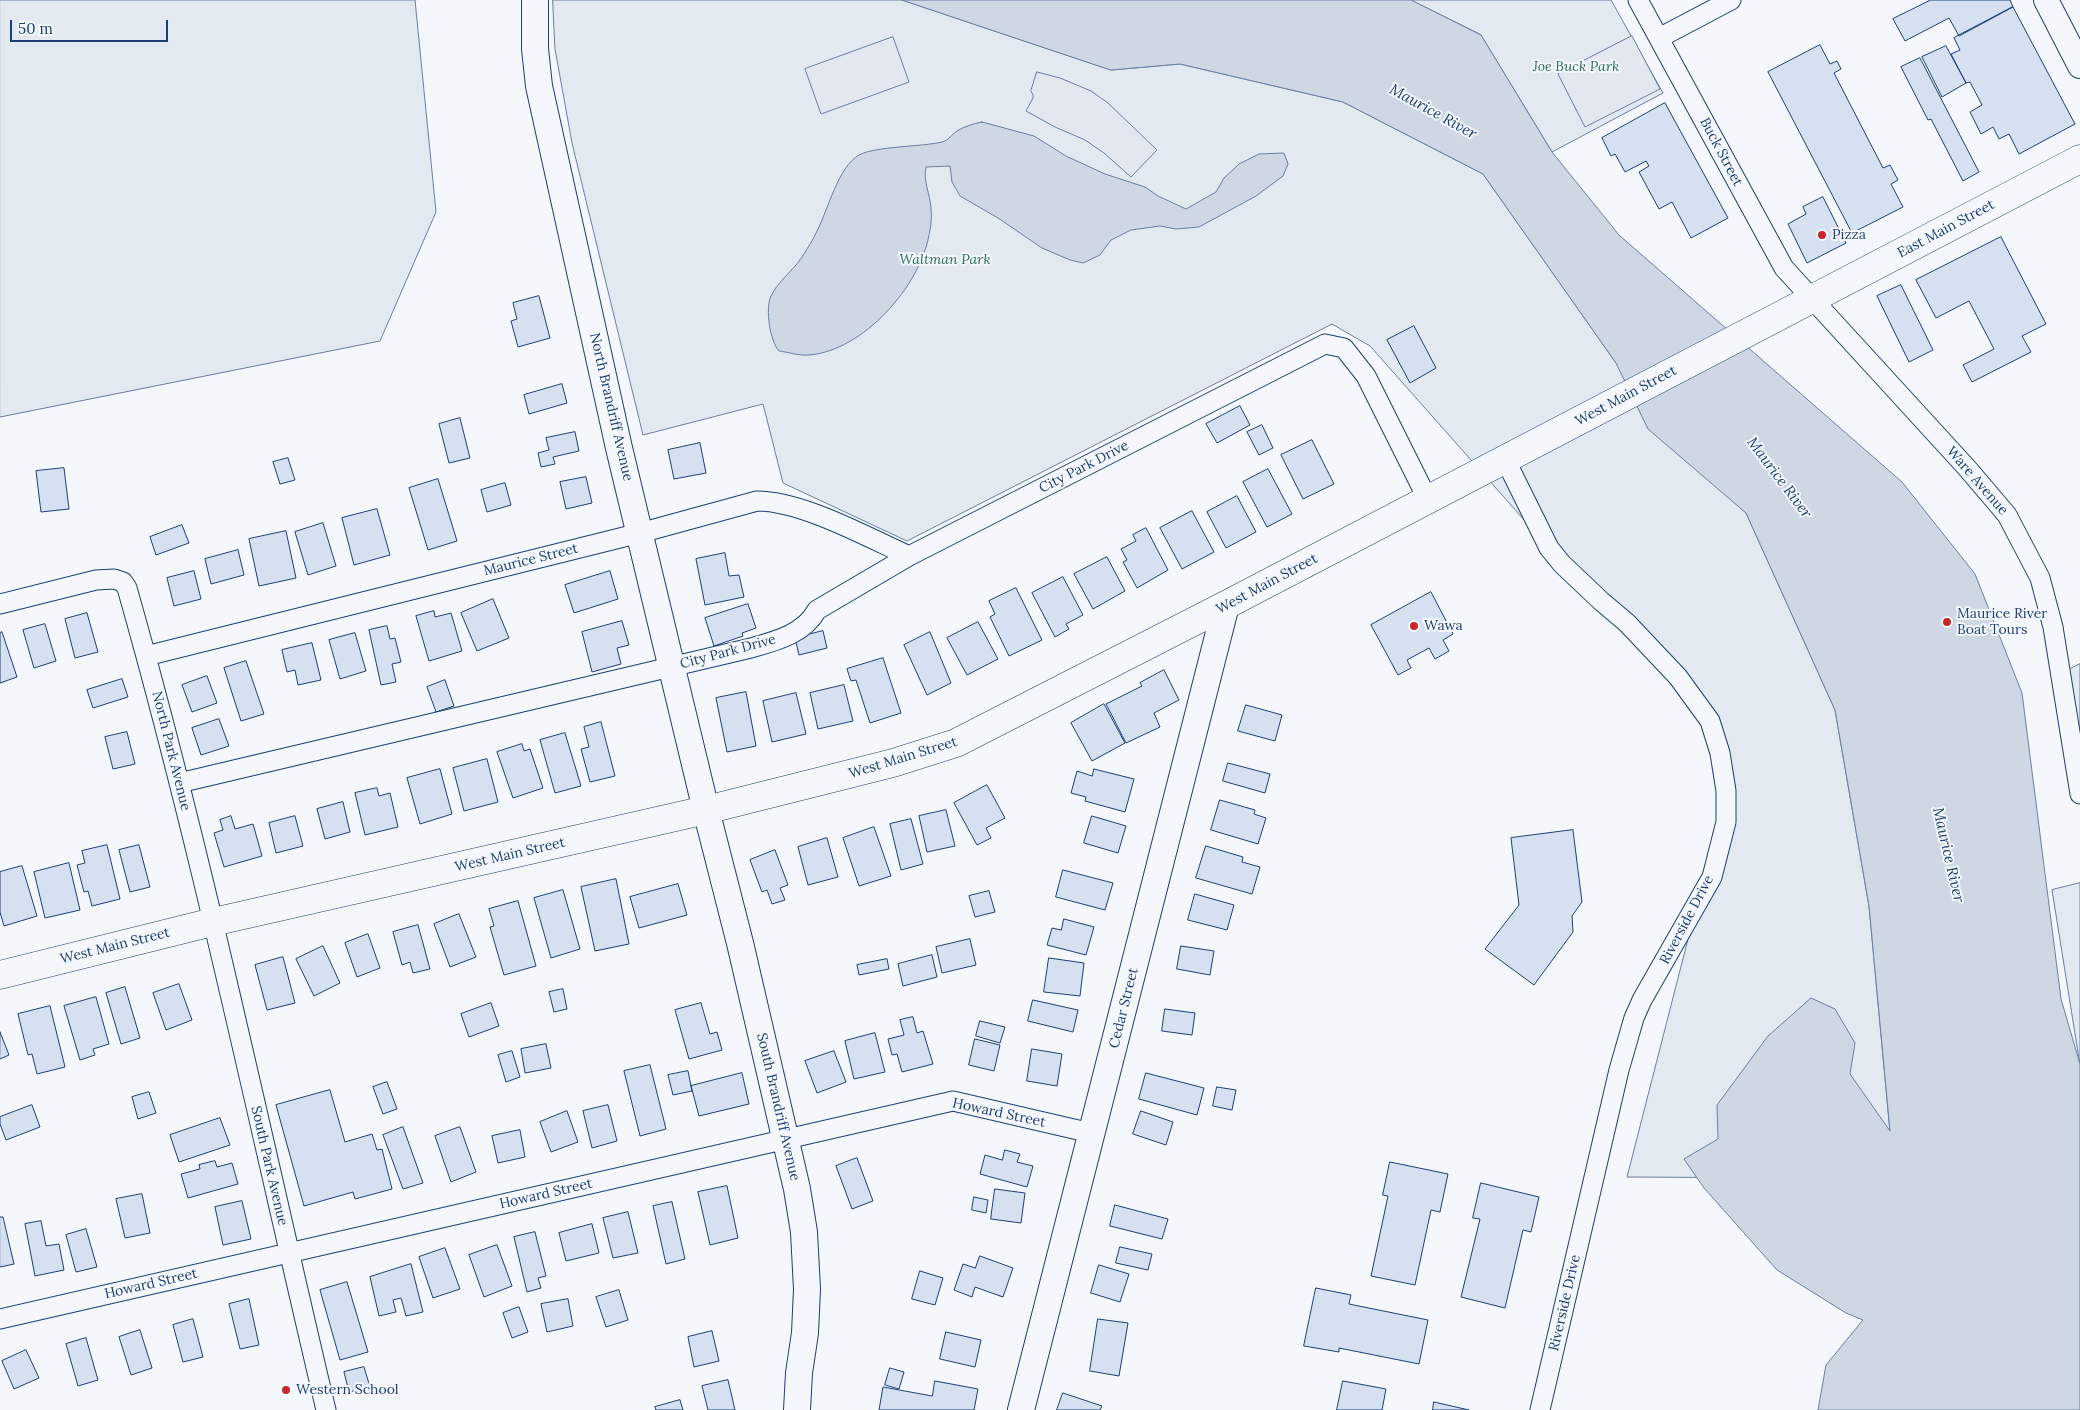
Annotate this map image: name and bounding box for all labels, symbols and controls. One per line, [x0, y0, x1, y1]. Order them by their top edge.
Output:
scale bar [12, 10, 170, 42]
text: 50 m [18, 19, 53, 38]
park label: Joe Buck Park [1533, 59, 1619, 75]
water label: Maurice River [1386, 81, 1480, 143]
street label: Buck Street [1696, 115, 1746, 189]
street label: East Main Street [1895, 196, 1997, 262]
place label: Pizza [1832, 227, 1866, 243]
marker: Pizza [1816, 229, 1828, 241]
park label: Waltman Park [899, 252, 991, 268]
street label: North Brandriff Avenue [586, 331, 636, 483]
street label: West Main Street [1572, 362, 1680, 430]
water label: Maurice River [1743, 434, 1815, 522]
street label: City Park Drive [1036, 437, 1132, 497]
street label: Ware Avenue [1943, 443, 2011, 519]
street label: Maurice Street [482, 540, 580, 580]
street label: West Main Street [1213, 550, 1321, 618]
place label: Maurice River Boat Tours [1957, 606, 2047, 638]
marker: Maurice River Boat Tours [1941, 616, 1953, 628]
place label: Wawa [1424, 618, 1463, 634]
marker: Wawa [1408, 620, 1420, 632]
street label: City Park Drive [678, 631, 778, 673]
street label: North Park Avenue [148, 689, 194, 813]
street label: West Main Street [847, 734, 959, 782]
water label: Maurice River [1928, 806, 1968, 904]
street label: West Main Street [453, 834, 567, 876]
street label: Riverside Drive [1656, 873, 1718, 967]
street label: West Main Street [58, 924, 172, 968]
street label: Cedar Street [1106, 966, 1142, 1050]
street label: South Brandriff Avenue [753, 1031, 803, 1183]
street label: Howard Street [951, 1095, 1047, 1131]
street label: South Park Avenue [247, 1105, 291, 1227]
street label: Howard Street [498, 1175, 594, 1213]
street label: Riverside Drive [1546, 1253, 1584, 1353]
street label: Howard Street [103, 1265, 199, 1303]
place label: Western School [296, 1382, 399, 1398]
marker: Western School [280, 1384, 292, 1396]

